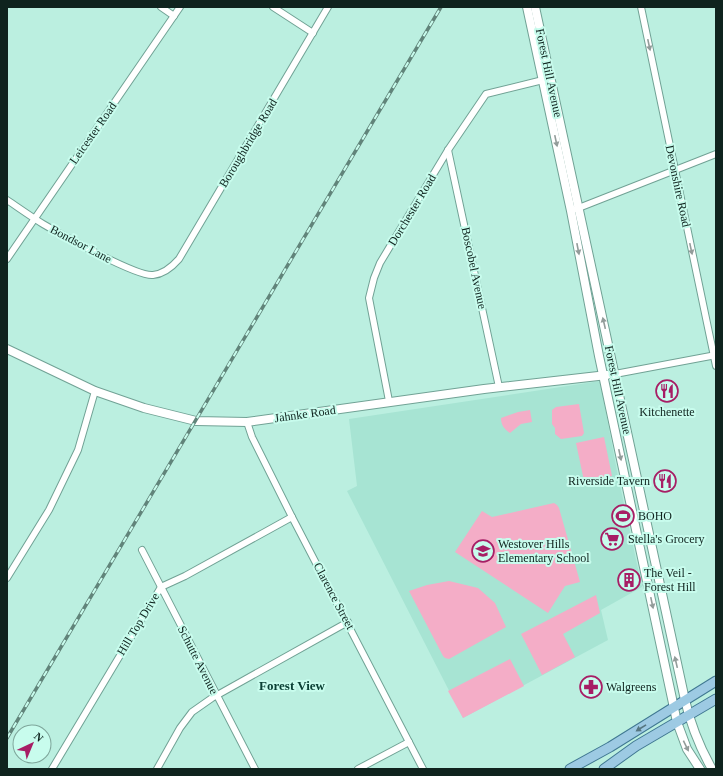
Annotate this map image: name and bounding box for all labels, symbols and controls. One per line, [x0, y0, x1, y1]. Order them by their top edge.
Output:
street label: Forest Hill Avenue [533, 27, 565, 119]
one-way arrow [646, 39, 652, 51]
street label: Boroughbridge Road [216, 96, 280, 190]
street label: Leicester Road [67, 99, 119, 167]
one-way arrow [553, 135, 559, 147]
street label: Devonshire Road [662, 144, 694, 228]
street label: Dorchester Road [385, 172, 439, 248]
street label: Bondsor Lane [48, 222, 114, 266]
street label: Boscobel Avenue [458, 226, 490, 310]
one-way arrow [689, 242, 695, 255]
one-way arrow [575, 243, 581, 255]
one-way arrow [600, 317, 606, 329]
street label: Forest Hill Avenue [602, 344, 634, 436]
restaurant icon: Kitchenette [654, 378, 680, 404]
street label: Jahnke Road [273, 403, 337, 425]
place label: Kitchenette [639, 405, 695, 419]
one-way arrow [618, 449, 624, 461]
restaurant icon: Riverside Tavern [652, 468, 678, 494]
place label: Riverside Tavern [568, 474, 650, 488]
sports icon: BOHO [610, 503, 636, 529]
place label: BOHO [638, 509, 672, 523]
supermarket icon: Stella's Grocery [599, 526, 625, 552]
place label: Stella's Grocery [628, 532, 704, 546]
place label: Westover Hills Elementary School [498, 537, 590, 565]
school or university icon: Westover Hills Elementary School [470, 538, 496, 564]
street label: Clarence Street [311, 560, 358, 632]
place label: The Veil - Forest Hill [644, 566, 696, 594]
building icon: The Veil - Forest Hill [616, 567, 642, 593]
street label: Hill Top Drive [114, 590, 162, 658]
one-way arrow [649, 596, 655, 609]
street label: Schutte Avenue [175, 624, 221, 696]
one-way arrow [673, 656, 679, 668]
pharmacy icon: Walgreens [578, 674, 604, 700]
district label: Forest View [259, 678, 326, 693]
place label: Walgreens [606, 680, 657, 694]
north arrow [12, 724, 52, 764]
one-way arrow [636, 724, 646, 732]
text: N [32, 730, 46, 744]
one-way arrow [683, 741, 689, 752]

